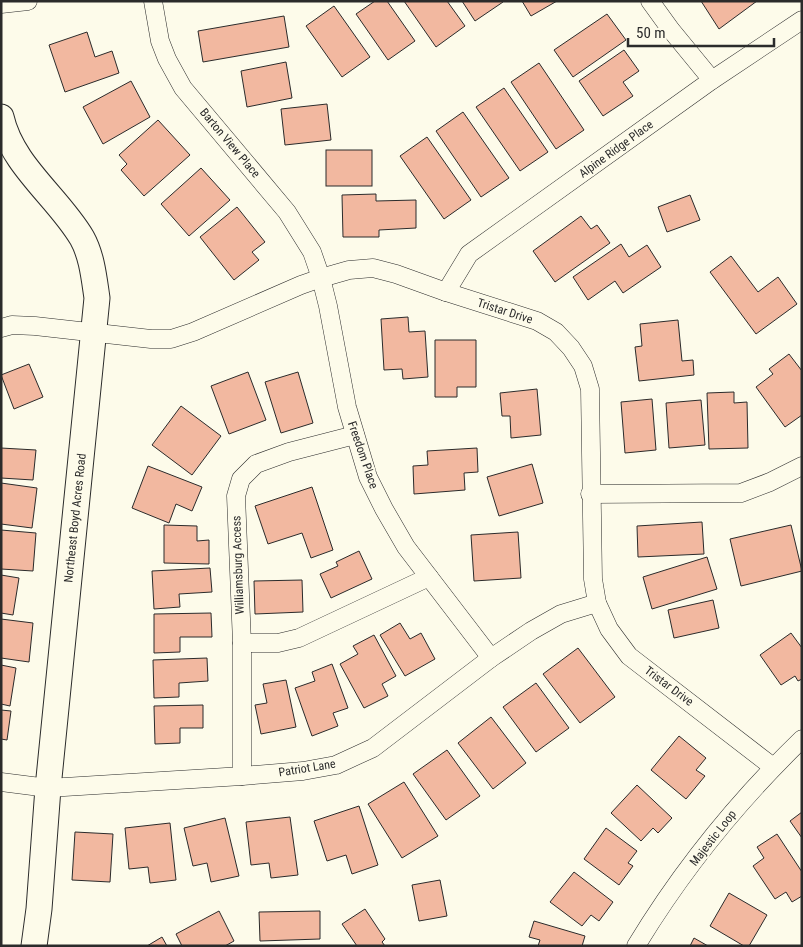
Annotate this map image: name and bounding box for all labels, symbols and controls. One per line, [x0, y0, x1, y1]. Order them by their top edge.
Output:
scale bar [628, 15, 774, 47]
text: 50 m [636, 24, 666, 42]
street label: Barton View Place [197, 105, 263, 181]
street label: Alpine Ridge Place [576, 117, 656, 181]
street label: Tristar Drive [476, 295, 535, 327]
street label: Freedom Place [345, 419, 381, 491]
street label: Northeast Boyd Acres Road [61, 453, 89, 583]
street label: Williamsburg Access [229, 515, 247, 615]
street label: Tristar Drive [642, 663, 696, 709]
street label: Patriot Lane [278, 757, 337, 779]
street label: Majestic Loop [687, 807, 739, 869]

